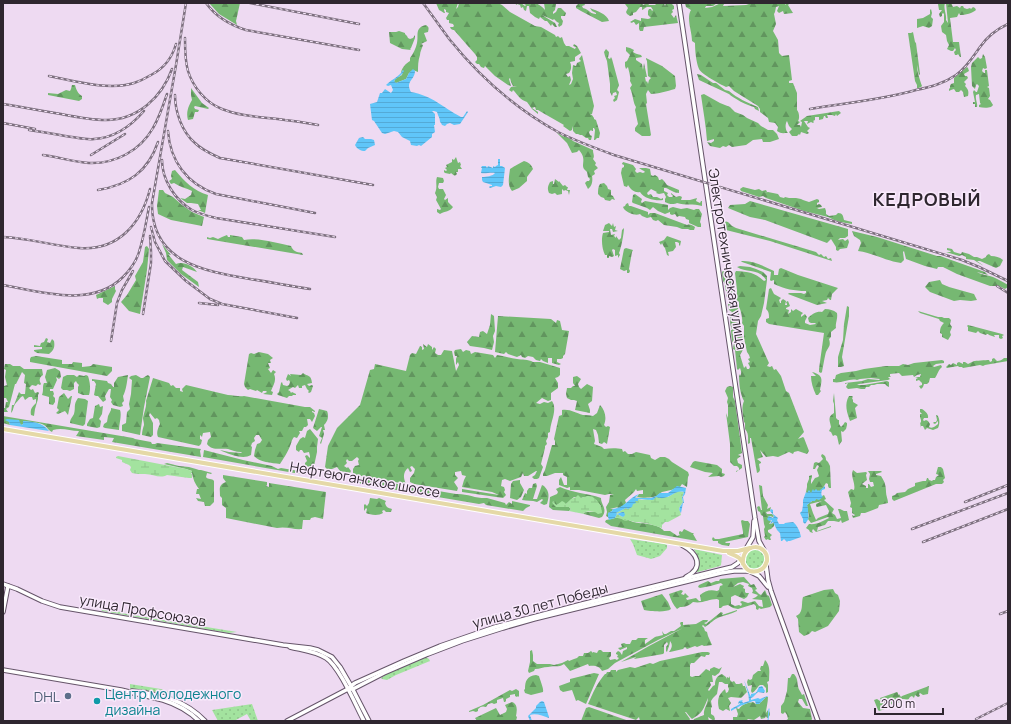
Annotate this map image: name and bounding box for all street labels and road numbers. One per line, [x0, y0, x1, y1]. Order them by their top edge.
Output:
street label: Электротехническая улица [704, 167, 752, 351]
street label: Нефтеюганское шоссе [288, 456, 442, 502]
street label: улица 30 лет Победы [470, 578, 610, 632]
street label: улица Профсоюзов [78, 590, 208, 631]

